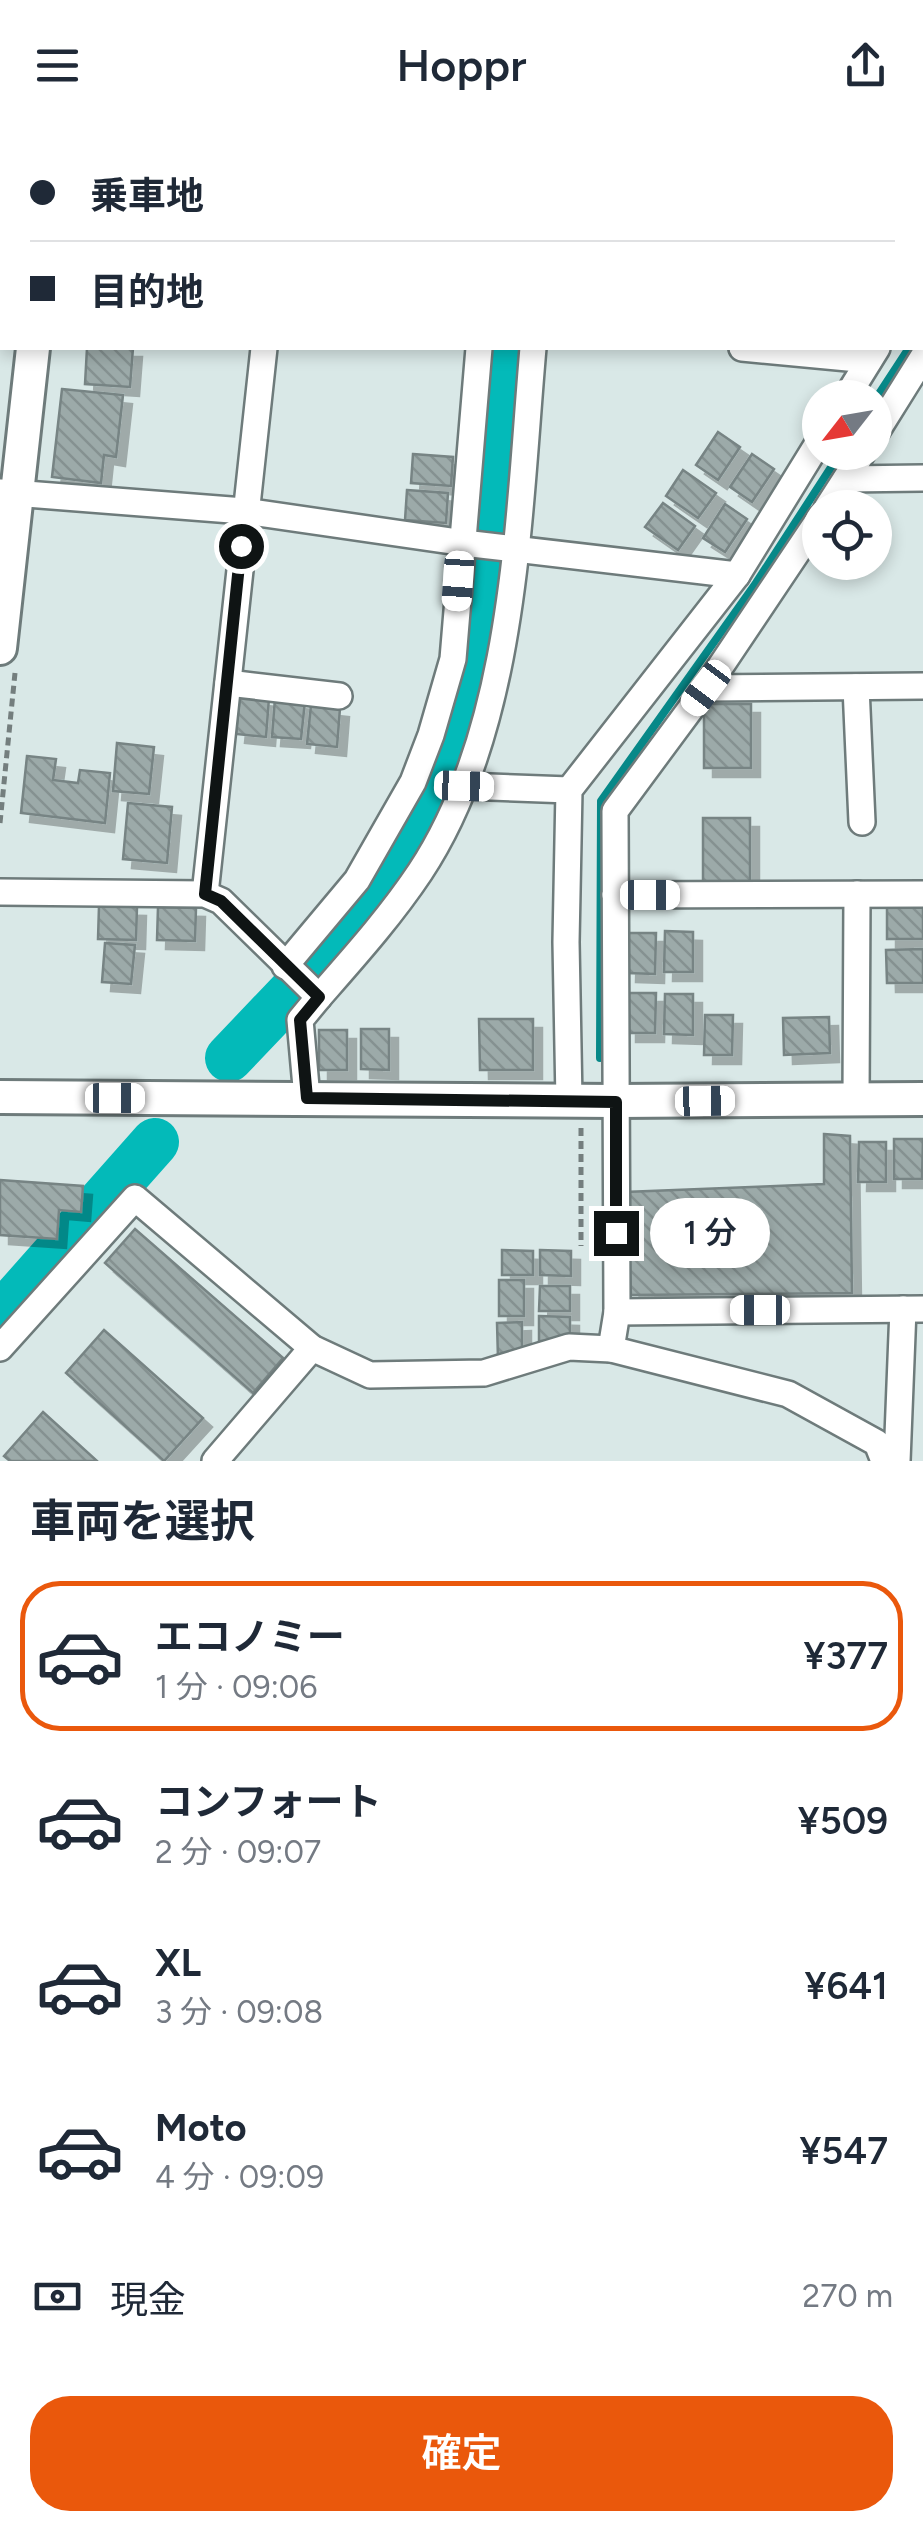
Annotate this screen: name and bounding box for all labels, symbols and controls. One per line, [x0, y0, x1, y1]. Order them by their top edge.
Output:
icon: menu [30, 38, 85, 93]
text: Hoppr [397, 38, 526, 92]
icon: share [838, 38, 893, 93]
text: 乗車地 [90, 173, 204, 219]
text: 目的地 [90, 269, 204, 315]
north arrow [802, 380, 892, 470]
map controls [802, 380, 892, 580]
button: locate [802, 490, 892, 580]
route start [219, 524, 264, 569]
car [441, 550, 475, 612]
car [676, 655, 736, 721]
car [433, 770, 495, 802]
car [620, 880, 680, 910]
car [85, 1083, 145, 1113]
car [675, 1085, 735, 1117]
callout: 1 分 [651, 1198, 771, 1268]
route end [594, 1211, 639, 1256]
text: 1 分 [683, 1214, 737, 1252]
car [730, 1295, 790, 1325]
text: 車両を選択 [30, 1494, 255, 1548]
icon: car [35, 1611, 125, 1701]
text: エコノミー [155, 1614, 345, 1660]
text: ¥377 [804, 1633, 888, 1679]
text: 1 分 · 09:06 [155, 1668, 317, 1706]
icon: car [35, 1776, 125, 1866]
text: コンフォート [155, 1779, 382, 1825]
text: ¥509 [798, 1798, 888, 1844]
text: 2 分 · 09:07 [155, 1833, 321, 1871]
text: XL [155, 1940, 201, 1986]
icon: car [35, 1941, 125, 2031]
text: ¥641 [805, 1963, 888, 2009]
text: 3 分 · 09:08 [155, 1993, 323, 2031]
text: Moto [155, 2105, 247, 2151]
icon: car [35, 2106, 125, 2196]
text: ¥547 [799, 2128, 888, 2174]
text: 4 分 · 09:09 [155, 2158, 324, 2196]
icon: cash [30, 2269, 85, 2324]
text: 現金 [110, 2277, 186, 2323]
text: 270 m [802, 2277, 893, 2315]
button: 確定 [30, 2396, 893, 2511]

